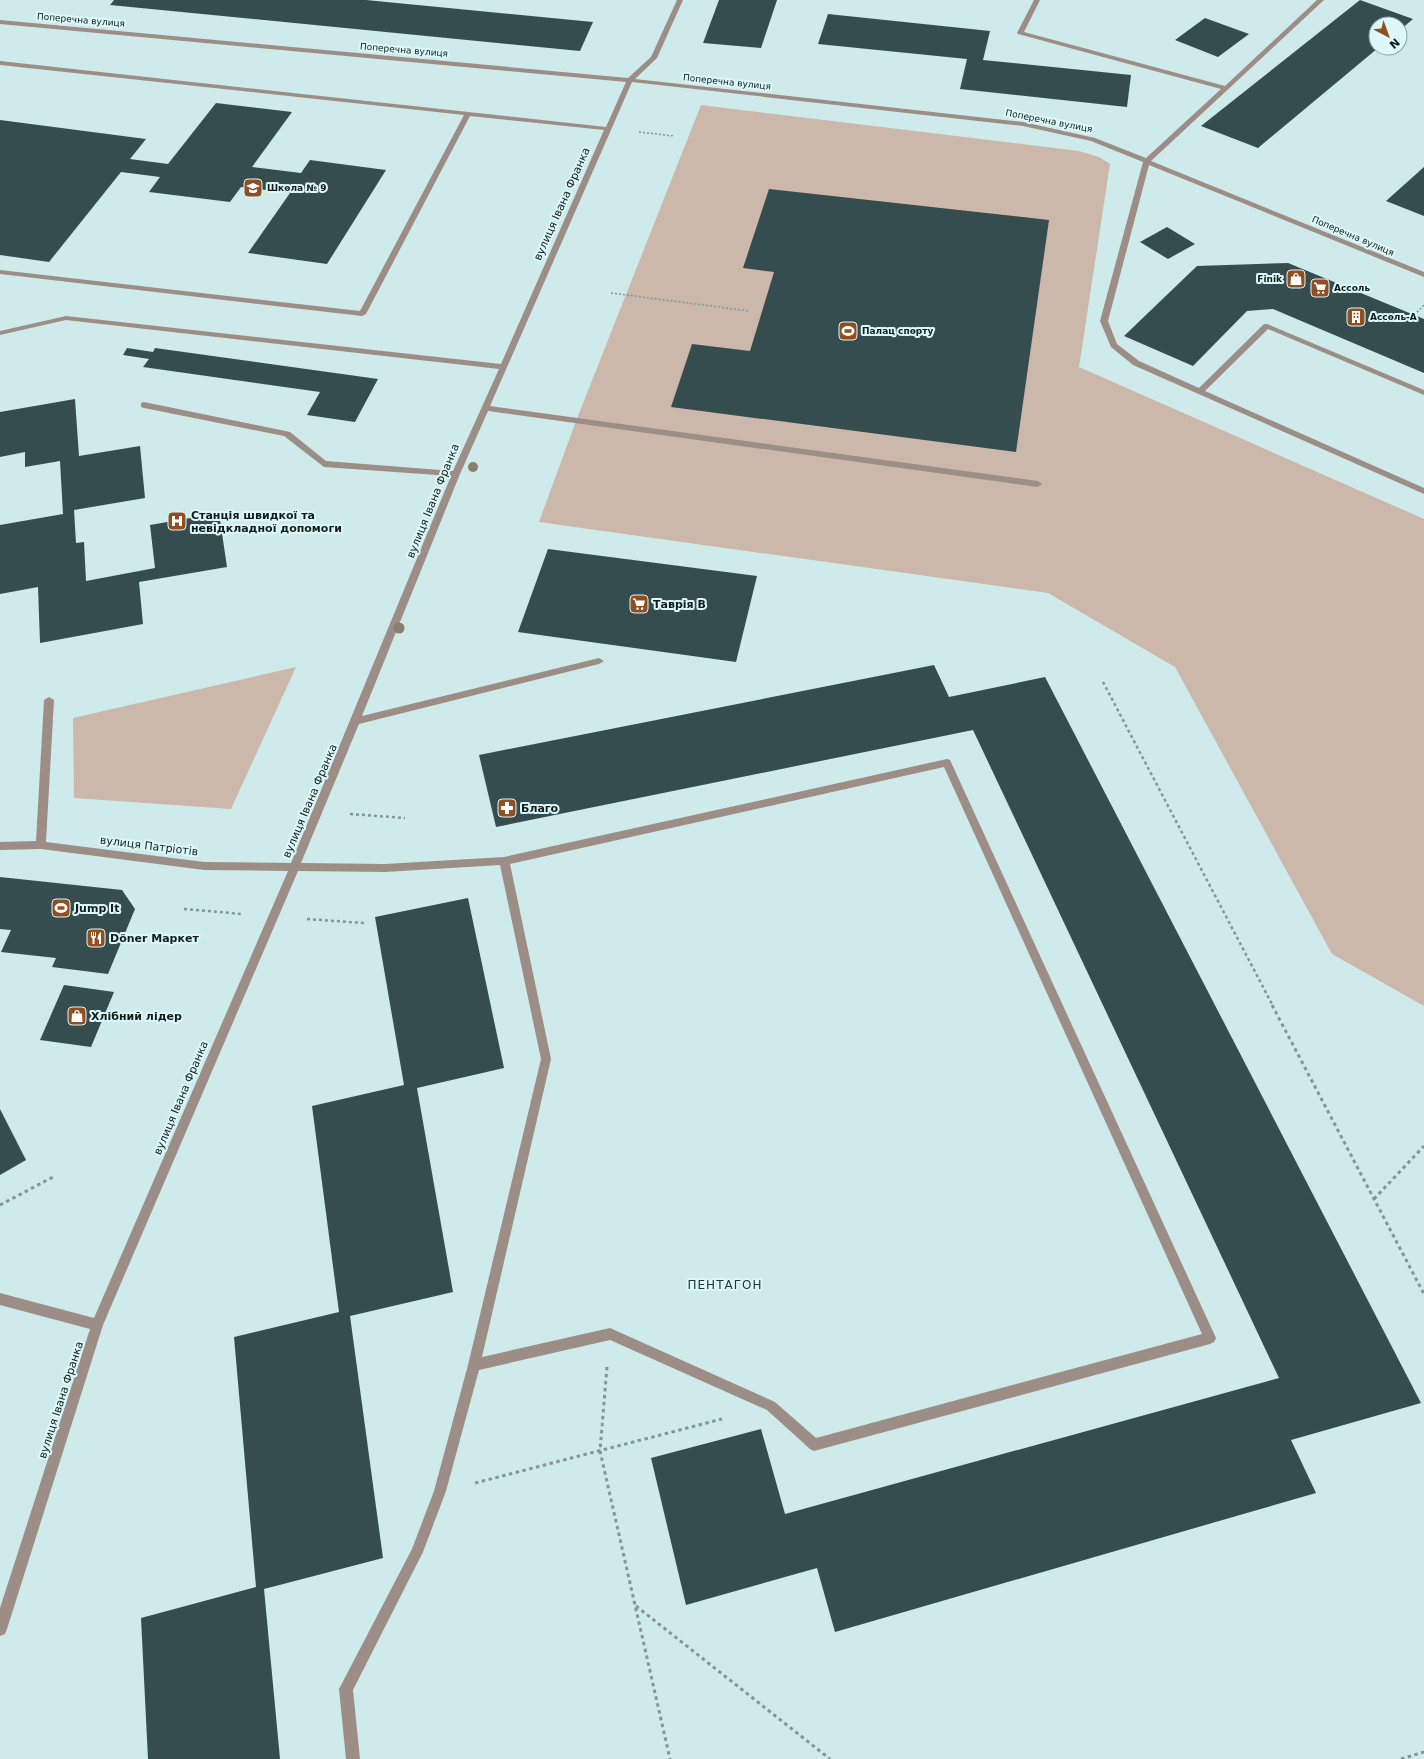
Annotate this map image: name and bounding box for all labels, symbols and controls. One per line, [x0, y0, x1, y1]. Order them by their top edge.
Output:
street label: Поперечна вулиця [37, 11, 125, 29]
north arrow [1368, 16, 1408, 56]
text: N [1386, 35, 1402, 51]
street label: Поперечна вулиця [360, 41, 448, 59]
street label: Поперечна вулиця [683, 72, 771, 92]
street label: Поперечна вулиця [1005, 108, 1093, 134]
street label: вулиця Івана Франка [531, 145, 593, 263]
school or university icon: Школа № 9 [242, 177, 264, 199]
place label: Школа № 9 [267, 183, 326, 193]
street label: Поперечна вулиця [1310, 214, 1396, 258]
shop icon: Finik [1285, 268, 1307, 290]
place label: Finik [1257, 274, 1283, 284]
supermarket icon: Ассоль [1309, 277, 1331, 299]
place label: Ассоль [1334, 283, 1370, 293]
building icon: Ассоль-А [1345, 306, 1367, 328]
place label: Ассоль-А [1370, 312, 1417, 322]
sports icon: Палац спорту [837, 320, 859, 342]
place label: Палац спорту [862, 326, 933, 336]
street label: вулиця Івана Франка [404, 442, 462, 560]
place label: Станція швидкої та невідкладної допомоги [191, 509, 342, 535]
hospital icon: Станція швидкої та невідкладної допомоги [166, 510, 188, 532]
supermarket icon: Таврія В [628, 593, 650, 615]
place label: Таврія В [653, 598, 706, 611]
street label: вулиця Івана Франка [280, 742, 340, 860]
pharmacy icon: Благо [496, 797, 518, 819]
place label: Благо [521, 802, 559, 815]
street label: вулиця Патріотів [99, 834, 199, 858]
sports icon: Jump It [50, 897, 72, 919]
place label: Jump It [74, 902, 119, 915]
restaurant icon: Döner Маркет [85, 927, 107, 949]
place label: Döner Маркет [110, 932, 199, 945]
shop icon: Хлібний лідер [66, 1005, 88, 1027]
place label: Хлібний лідер [91, 1010, 182, 1023]
street label: вулиця Івана Франка [151, 1039, 211, 1157]
district label: ПЕНТАГОН [688, 1278, 762, 1292]
street label: вулиця Івана Франка [36, 1340, 86, 1460]

